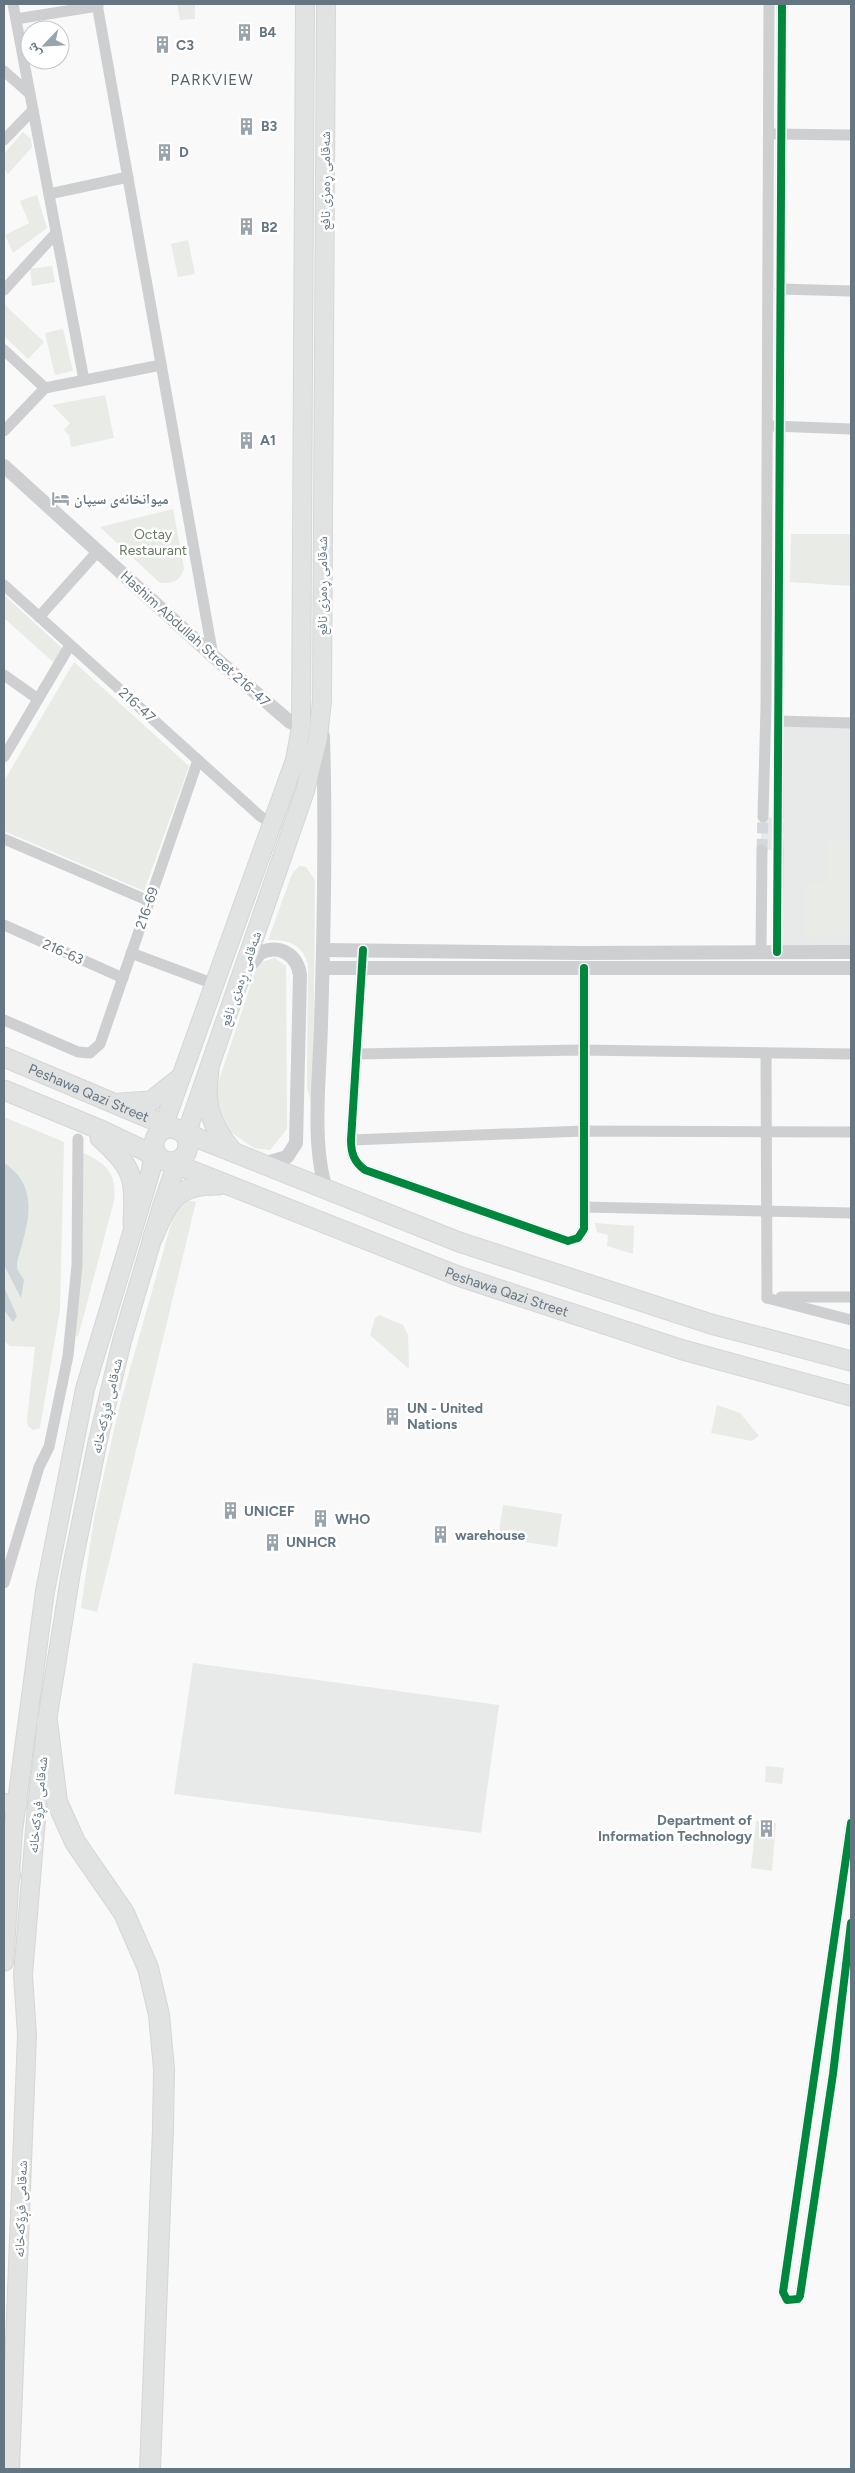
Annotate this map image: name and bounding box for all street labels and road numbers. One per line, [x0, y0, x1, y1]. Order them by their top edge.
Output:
street label: شەقامی ڕەمزی نافع [317, 131, 336, 231]
street label: شەقامی ڕەمزی نافع [314, 536, 333, 636]
street label: Hashim Abdullah Street 216-47 [117, 567, 273, 711]
street label: 216-47 [115, 684, 159, 726]
street label: 216-69 [132, 885, 162, 931]
street label: شەقامی ڕەمزی نافع [217, 929, 268, 1030]
street label: 216-63 [40, 936, 86, 968]
street label: Peshawa Qazi Street [26, 1060, 152, 1126]
street label: Peshawa Qazi Street [442, 1263, 571, 1320]
street label: شەقامی فڕۆکەخانە [88, 1357, 129, 1456]
street label: شەقامی فڕۆکەخانە [24, 1756, 55, 1855]
street label: شەقامی فڕۆکەخانە [11, 2160, 34, 2258]

